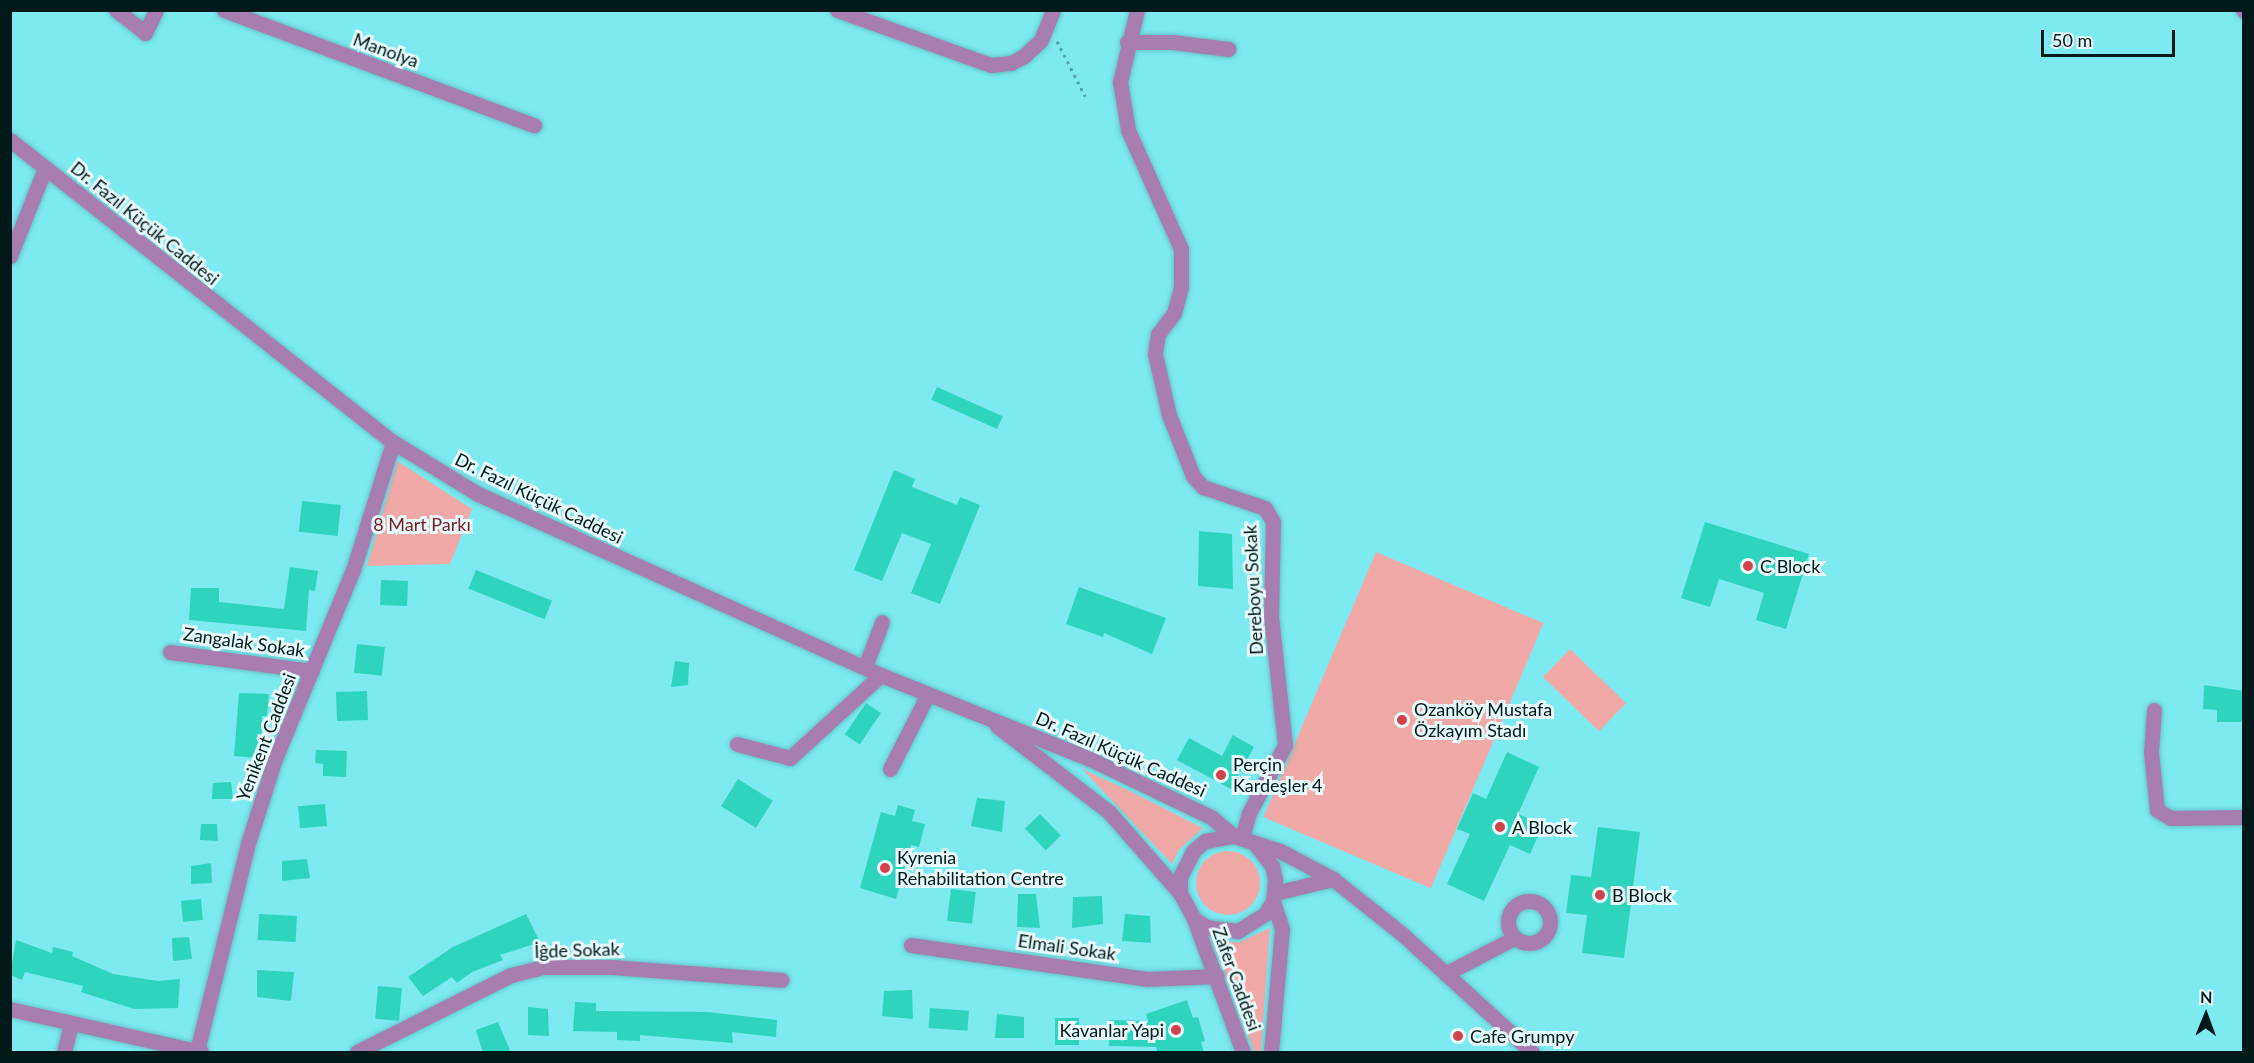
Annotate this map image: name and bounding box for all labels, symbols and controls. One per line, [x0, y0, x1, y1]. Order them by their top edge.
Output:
scale bar [2044, 18, 2178, 56]
street label: Manolya [350, 28, 422, 72]
text: 50 m [2052, 29, 2092, 51]
street label: Dr. Fazıl Küçük Caddesi [67, 157, 223, 289]
street label: Dr. Fazıl Küçük Caddesi [452, 448, 626, 548]
park label: 8 Mart Parkı [373, 513, 471, 535]
street label: Dereboyu Sokak [1239, 525, 1267, 655]
place label: C Block [1760, 555, 1820, 577]
marker: C Block [1741, 559, 1755, 573]
street label: Zangalak Sokak [182, 623, 306, 661]
street label: Yenikent Caddesi [232, 670, 300, 804]
place label: Ozanköy Mustafa Özkayım Stadı [1414, 699, 1553, 742]
street label: Dr. Fazıl Küçük Caddesi [1033, 707, 1209, 801]
marker: Ozanköy Mustafa Özkayım Stadı [1395, 713, 1409, 727]
place label: Perçin Kardeşler 4 [1233, 754, 1323, 796]
marker: Perçin Kardeşler 4 [1214, 768, 1228, 782]
place label: A Block [1512, 816, 1572, 838]
marker: A Block [1493, 820, 1507, 834]
place label: Kyrenia Rehabilitation Centre [897, 847, 1064, 890]
marker: Kyrenia Rehabilitation Centre [878, 861, 892, 875]
place label: B Block [1612, 884, 1672, 906]
marker: B Block [1593, 888, 1607, 902]
street label: Zafer Caddesi [1208, 924, 1266, 1034]
street label: Elmali Sokak [1017, 929, 1117, 965]
street label: İĝde Sokak [534, 938, 620, 962]
north arrow [2176, 985, 2236, 1045]
text: N [2200, 987, 2213, 1006]
place label: Kavanlar Yapi [1058, 1019, 1164, 1041]
marker: Kavanlar Yapi [1169, 1023, 1183, 1037]
place label: Cafe Grumpy [1470, 1025, 1574, 1047]
marker: Cafe Grumpy [1451, 1029, 1465, 1043]

